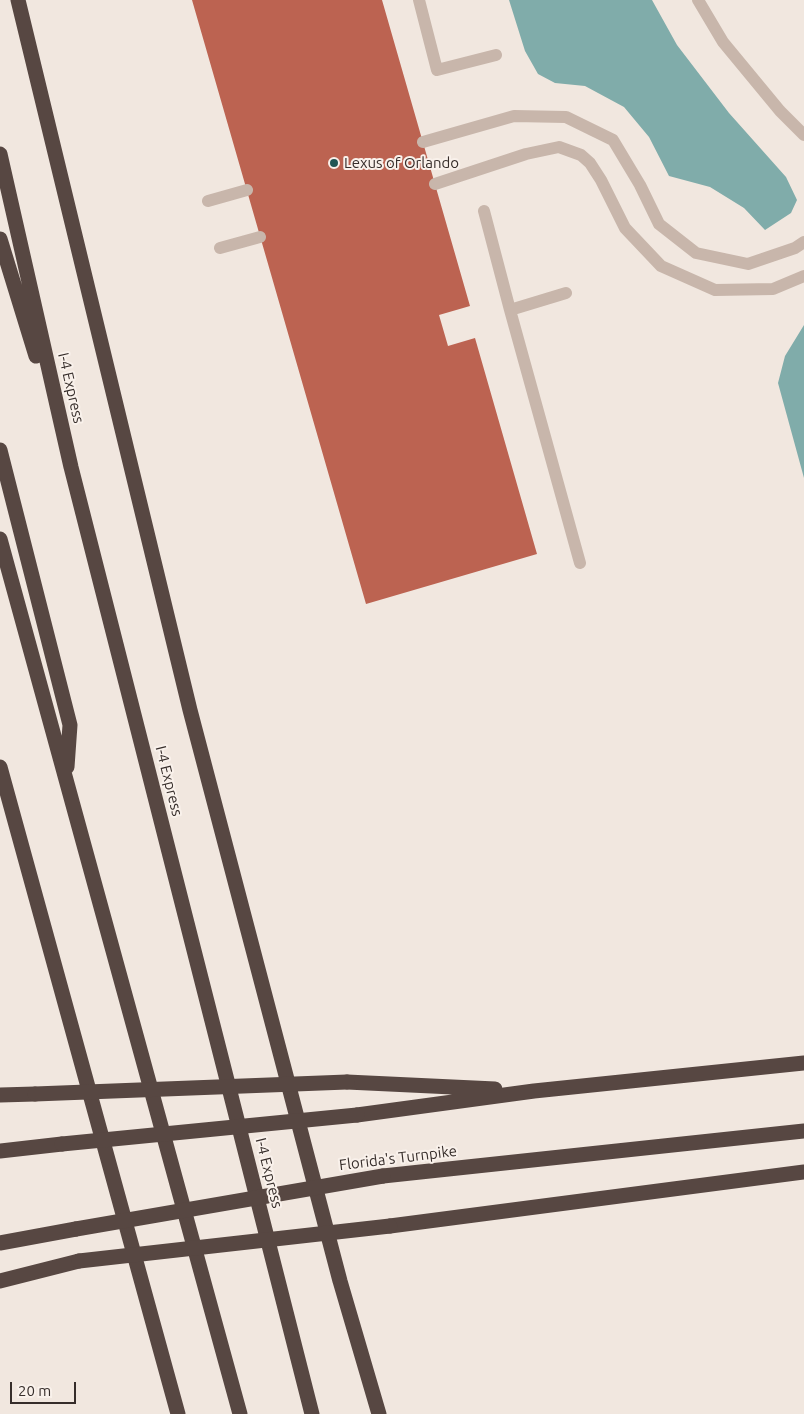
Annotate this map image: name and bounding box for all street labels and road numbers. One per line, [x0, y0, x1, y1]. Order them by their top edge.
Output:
street label: I-4 Express [54, 351, 88, 425]
street label: I-4 Express [152, 744, 186, 818]
street label: I-4 Express [252, 1136, 286, 1210]
street label: Florida's Turnpike [338, 1142, 458, 1174]

